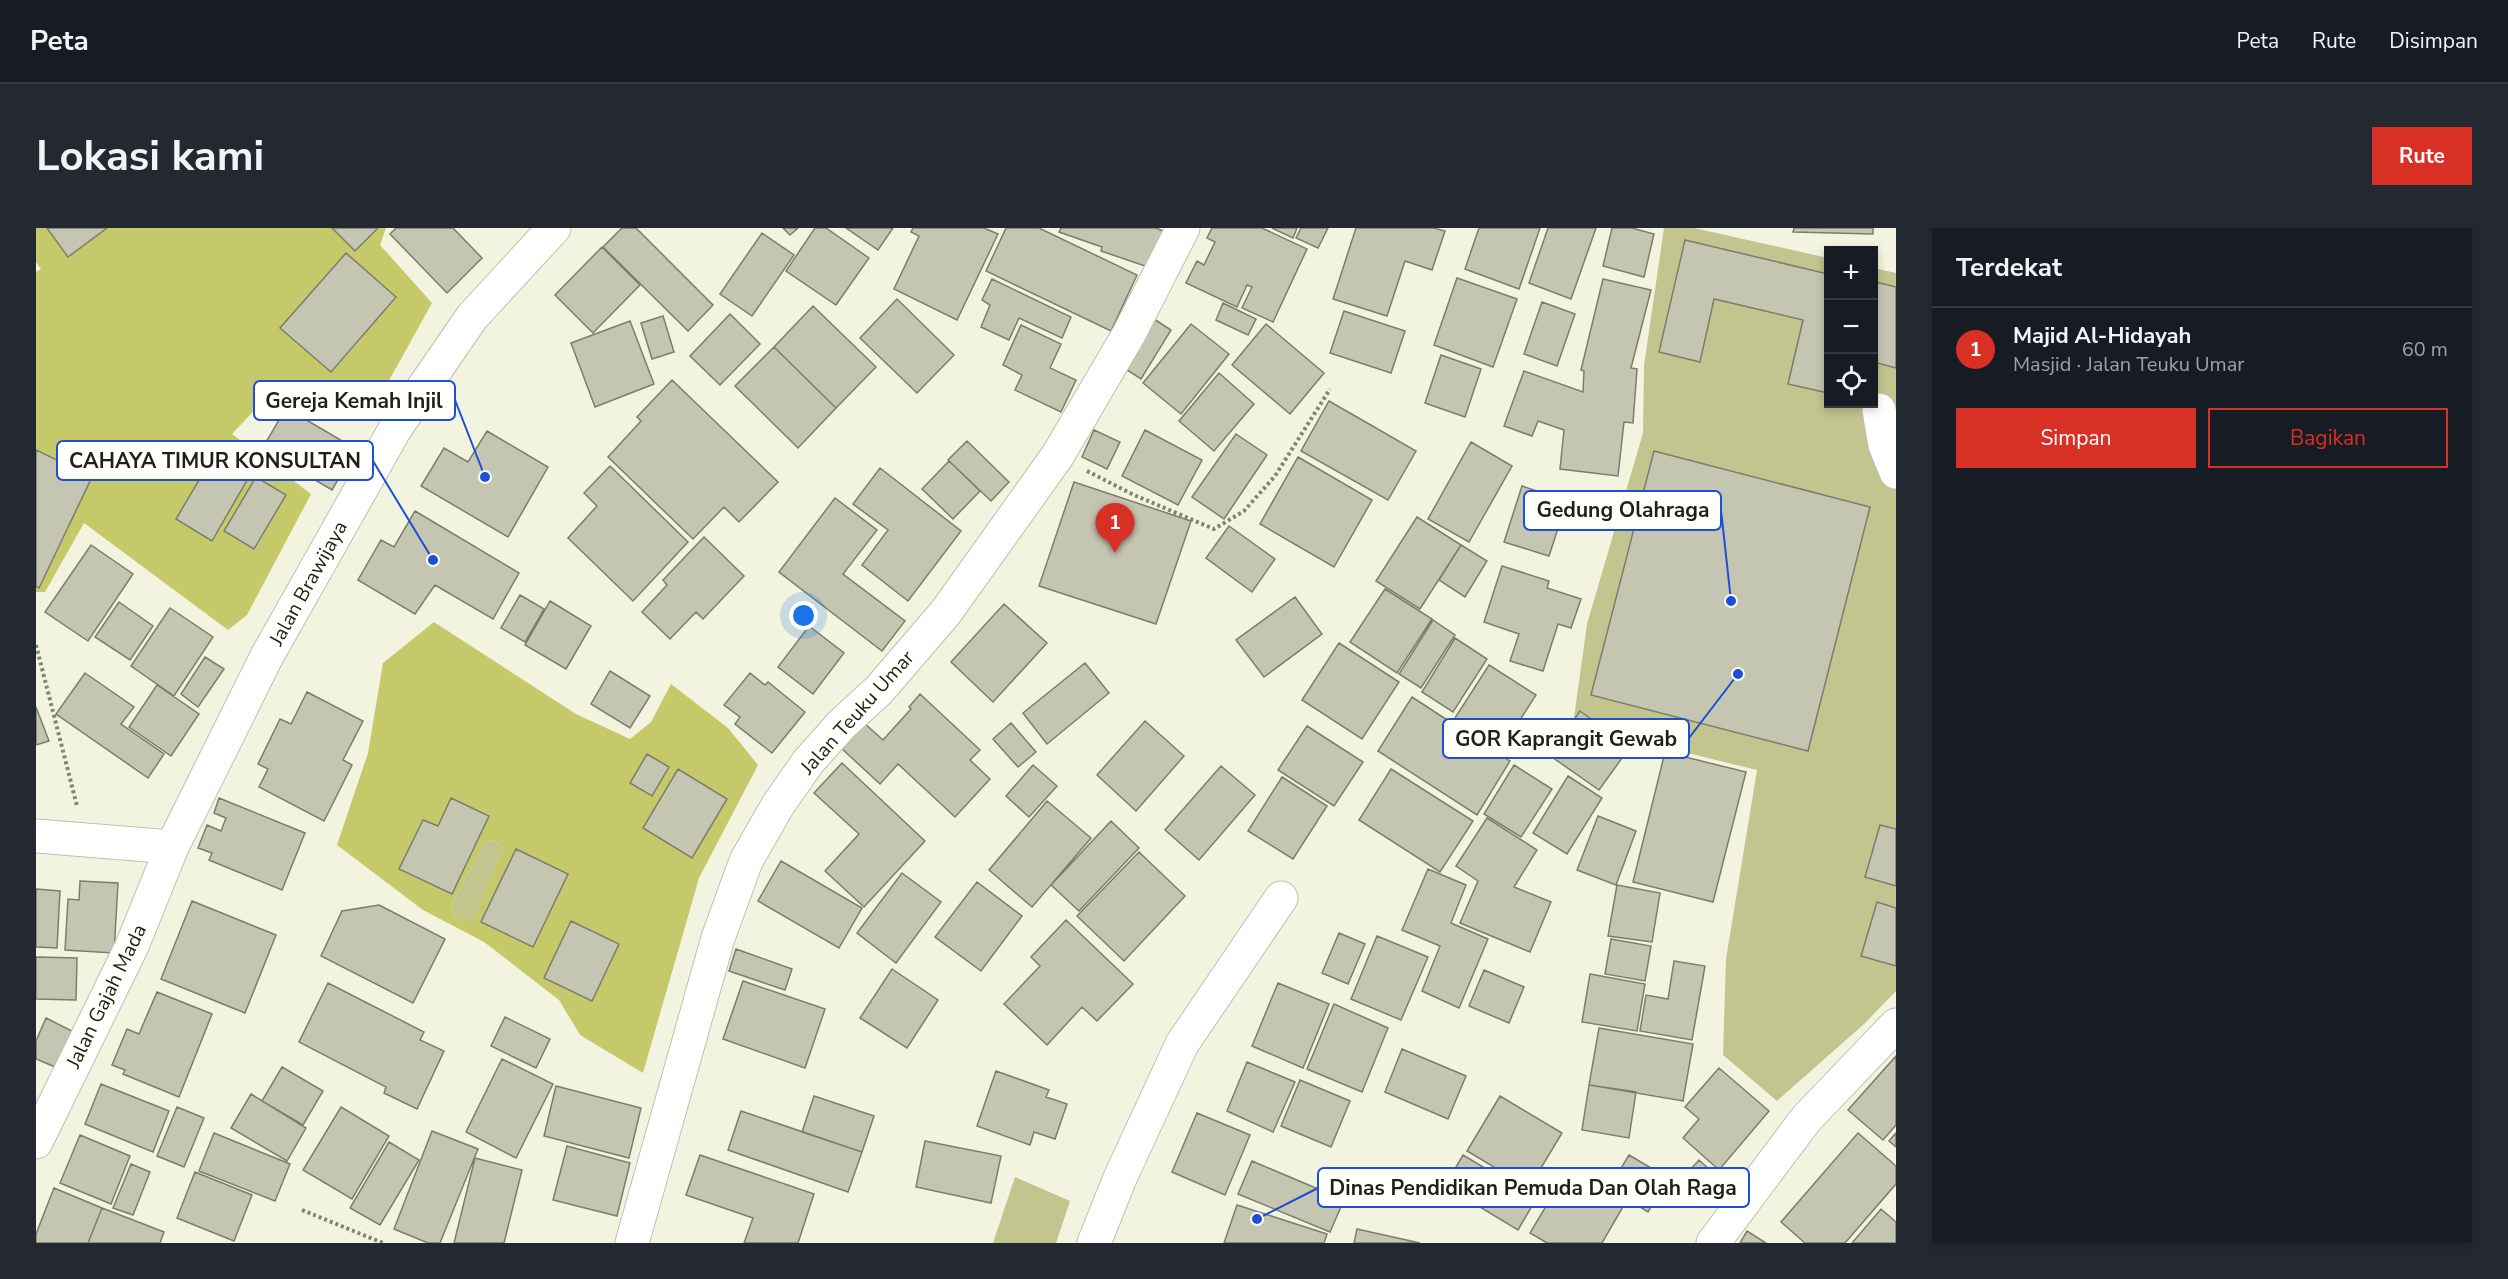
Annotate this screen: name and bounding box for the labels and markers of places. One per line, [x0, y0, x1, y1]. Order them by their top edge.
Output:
callout: Gereja Kemah Injil [254, 381, 455, 420]
callout: CAHAYA TIMUR KONSULTAN [57, 441, 373, 480]
callout: Gedung Olahraga [1524, 491, 1721, 530]
pin: 1 [1096, 504, 1134, 553]
callout: GOR Kaprangit Gewab [1443, 719, 1689, 758]
callout: Dinas Pendidikan Pemuda Dan Olah Raga [1318, 1168, 1749, 1207]

